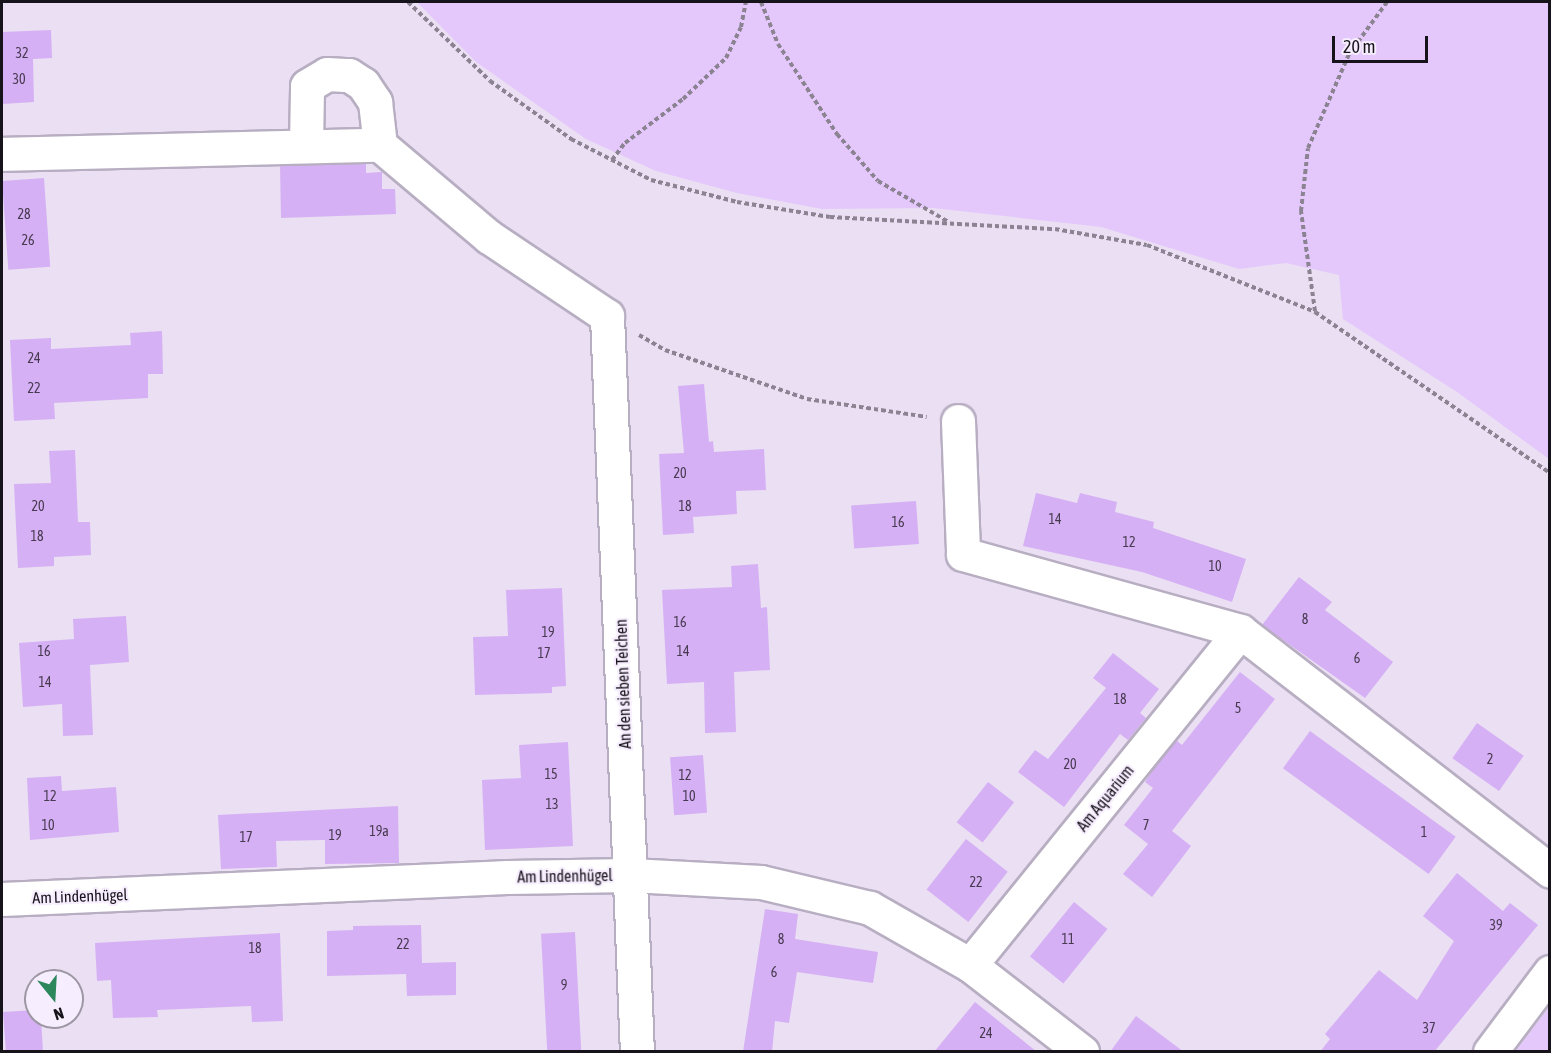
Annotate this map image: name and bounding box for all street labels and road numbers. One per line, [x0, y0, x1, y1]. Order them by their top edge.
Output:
street label: An den sieben Teichen [611, 619, 635, 749]
street label: Am Aquarium [1072, 761, 1138, 835]
street label: Am Lindenhügel [517, 866, 613, 886]
street label: Am Lindenhügel [32, 885, 128, 907]

